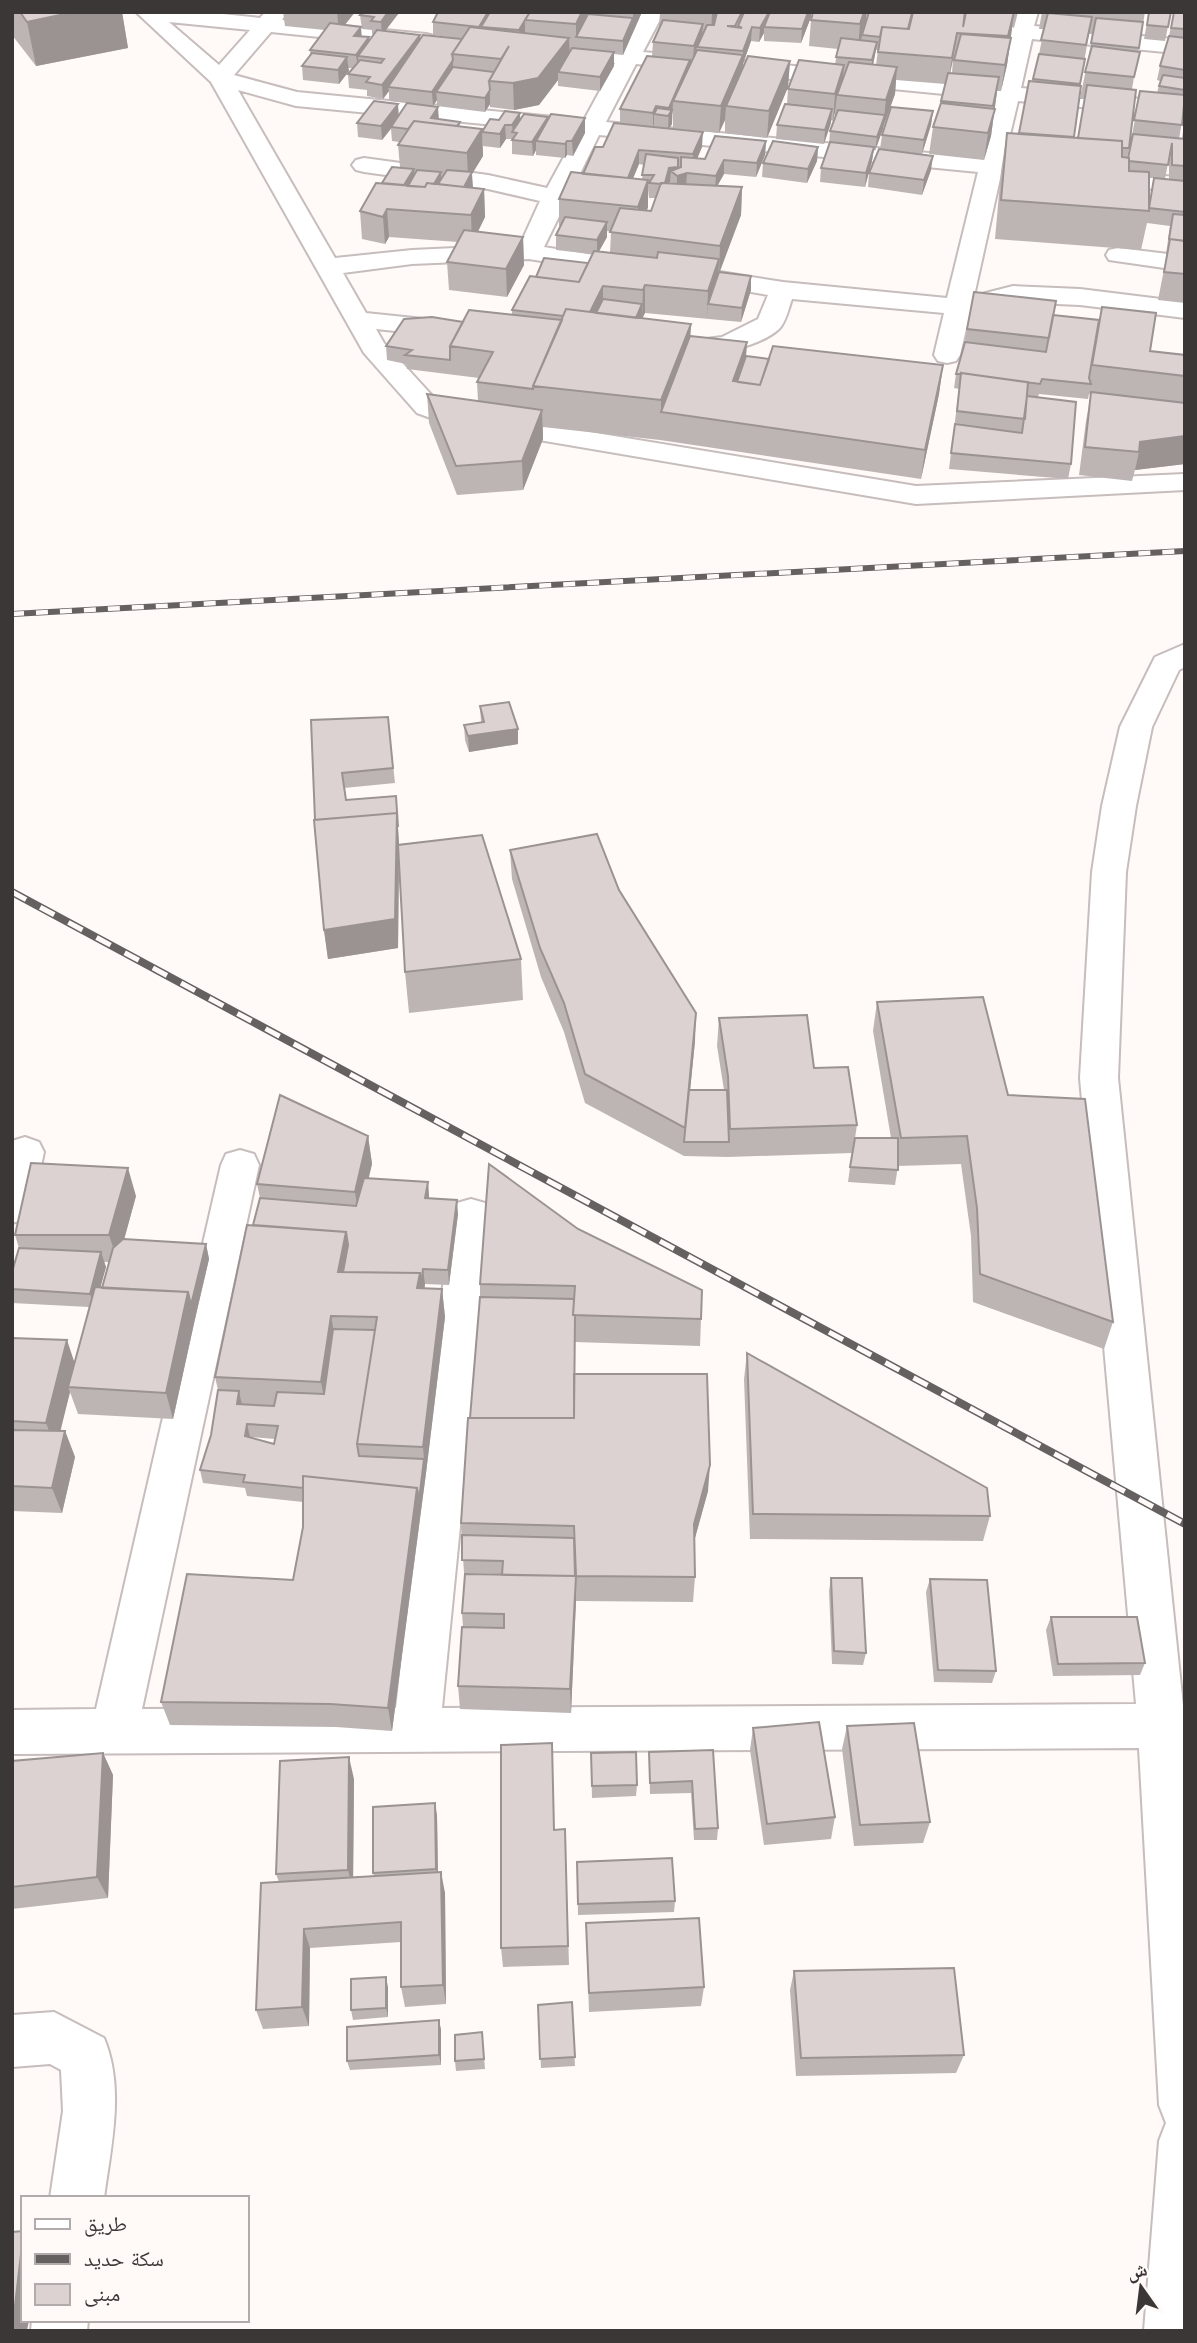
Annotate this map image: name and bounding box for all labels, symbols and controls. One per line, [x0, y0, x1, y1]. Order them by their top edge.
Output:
legend [21, 2196, 248, 2322]
text: طريق [84, 2209, 127, 2239]
text: سكة حديد [84, 2244, 164, 2274]
north arrow [1106, 2252, 1176, 2322]
text: ش [1124, 2255, 1150, 2287]
text: مبنى [84, 2279, 120, 2309]

